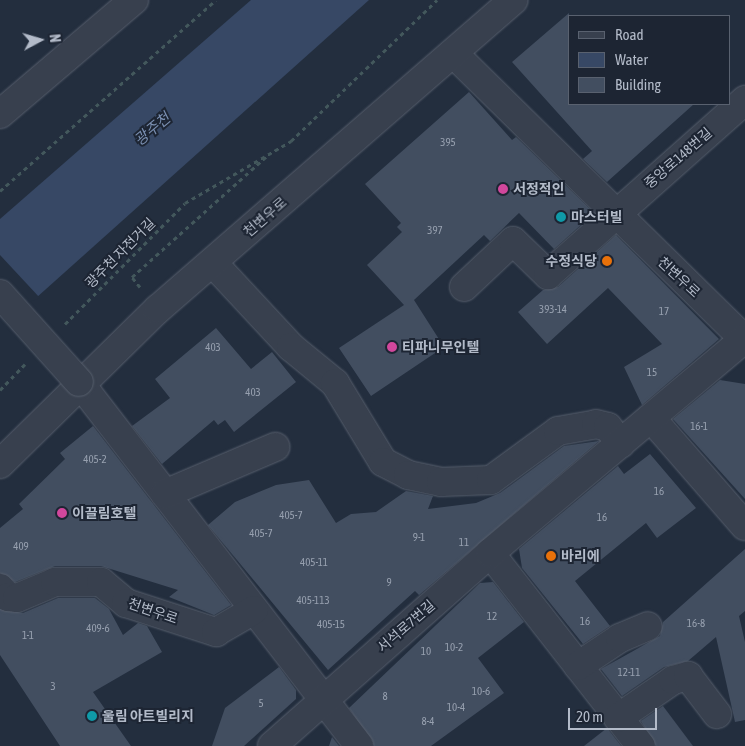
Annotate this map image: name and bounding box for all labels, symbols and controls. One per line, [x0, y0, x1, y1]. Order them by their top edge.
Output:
north arrow [15, 15, 65, 65]
legend [568, 15, 730, 105]
text: Road [615, 26, 644, 43]
text: N [47, 33, 63, 43]
text: Water [615, 51, 648, 68]
text: Building [615, 76, 661, 93]
water label: 광주천 [130, 109, 174, 149]
street label: 중앙로148번길 [641, 124, 715, 192]
house number: 395 [440, 135, 456, 149]
place label: 서정적인 [513, 181, 565, 197]
marker: 서정적인 [497, 183, 509, 195]
street label: 천변우로 [240, 194, 290, 240]
place label: 마스터빌 [571, 209, 623, 225]
marker: 마스터빌 [555, 211, 567, 223]
street label: 광주천 자전거길 [82, 215, 158, 291]
house number: 397 [427, 223, 443, 237]
place label: 수정식당 [545, 253, 597, 269]
street label: 천변우로 [654, 253, 704, 301]
marker: 수정식당 [601, 255, 613, 267]
house number: 393-14 [539, 302, 567, 316]
house number: 17 [659, 304, 669, 318]
place label: 티파니무인텔 [402, 339, 479, 355]
house number: 403 [205, 340, 221, 354]
marker: 티파니무인텔 [386, 341, 398, 353]
house number: 15 [647, 365, 657, 379]
house number: 403 [245, 385, 261, 399]
house number: 16-1 [690, 419, 708, 433]
house number: 405-2 [83, 452, 107, 466]
house number: 16 [654, 484, 664, 498]
place label: 이끌림호텔 [72, 505, 136, 521]
marker: 이끌림호텔 [56, 507, 68, 519]
house number: 405-7 [279, 508, 303, 522]
house number: 16 [597, 510, 607, 524]
house number: 405-7 [249, 526, 273, 540]
house number: 9-1 [413, 530, 425, 544]
house number: 11 [459, 535, 469, 549]
house number: 409 [13, 539, 29, 553]
place label: 바리에 [561, 548, 600, 564]
marker: 바리에 [545, 550, 557, 562]
house number: 405-11 [300, 555, 328, 569]
house number: 9 [386, 575, 392, 589]
house number: 405-113 [296, 593, 330, 607]
street label: 천변우로 [126, 595, 180, 627]
street label: 서석로7번길 [374, 596, 438, 656]
house number: 12 [487, 609, 497, 623]
house number: 16 [580, 614, 590, 628]
house number: 16-8 [687, 616, 705, 630]
house number: 405-15 [317, 617, 345, 631]
house number: 409-6 [86, 621, 110, 635]
house number: 1-1 [22, 628, 34, 642]
house number: 10-2 [445, 640, 463, 654]
house number: 10 [421, 644, 431, 658]
house number: 12-11 [618, 665, 640, 679]
house number: 3 [50, 679, 56, 693]
house number: 10-6 [472, 684, 490, 698]
house number: 8 [382, 689, 388, 703]
house number: 5 [258, 696, 264, 710]
scale bar [570, 698, 659, 730]
house number: 10-4 [447, 700, 465, 714]
place label: 울림 아트빌리지 [102, 708, 194, 724]
text: 20 m [576, 708, 603, 725]
marker: 울림 아트빌리지 [86, 710, 98, 722]
house number: 8-4 [421, 714, 435, 728]

